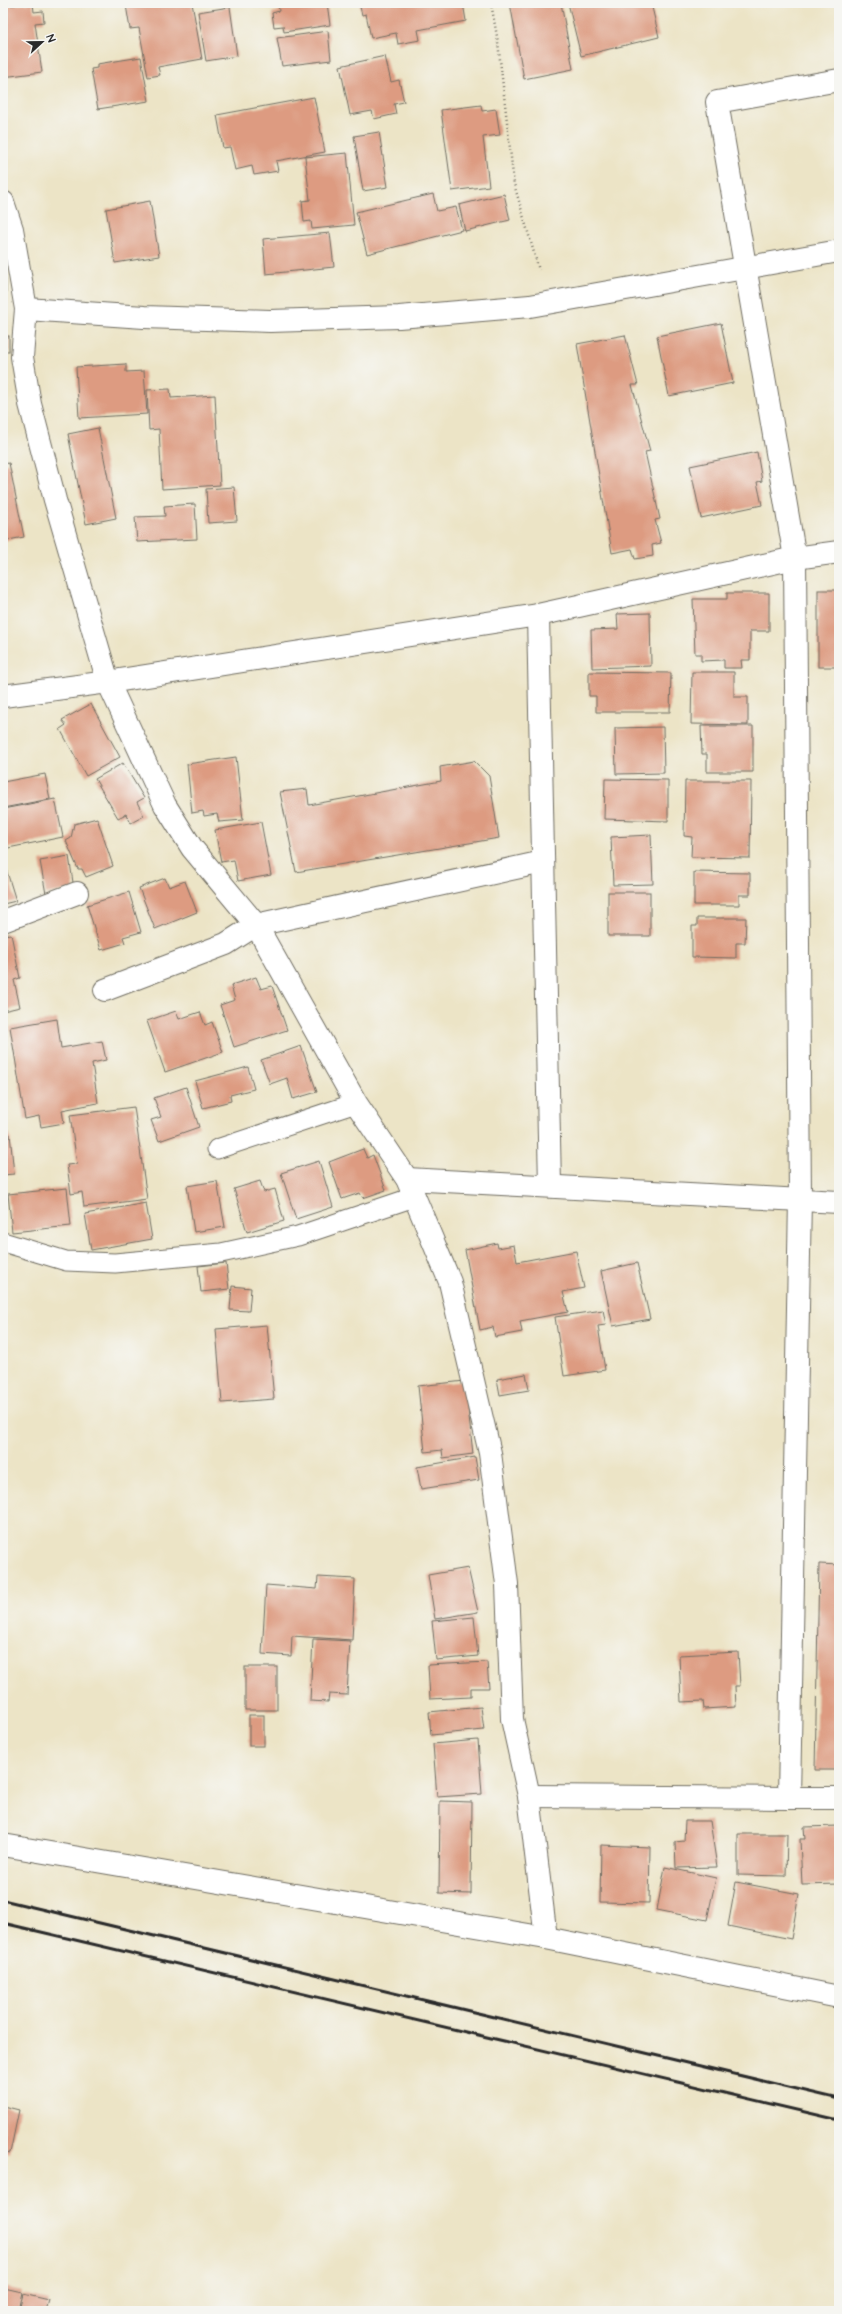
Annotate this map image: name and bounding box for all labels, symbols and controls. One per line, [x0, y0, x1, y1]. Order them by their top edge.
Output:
north arrow [22, 22, 62, 62]
text: N [43, 32, 59, 45]

